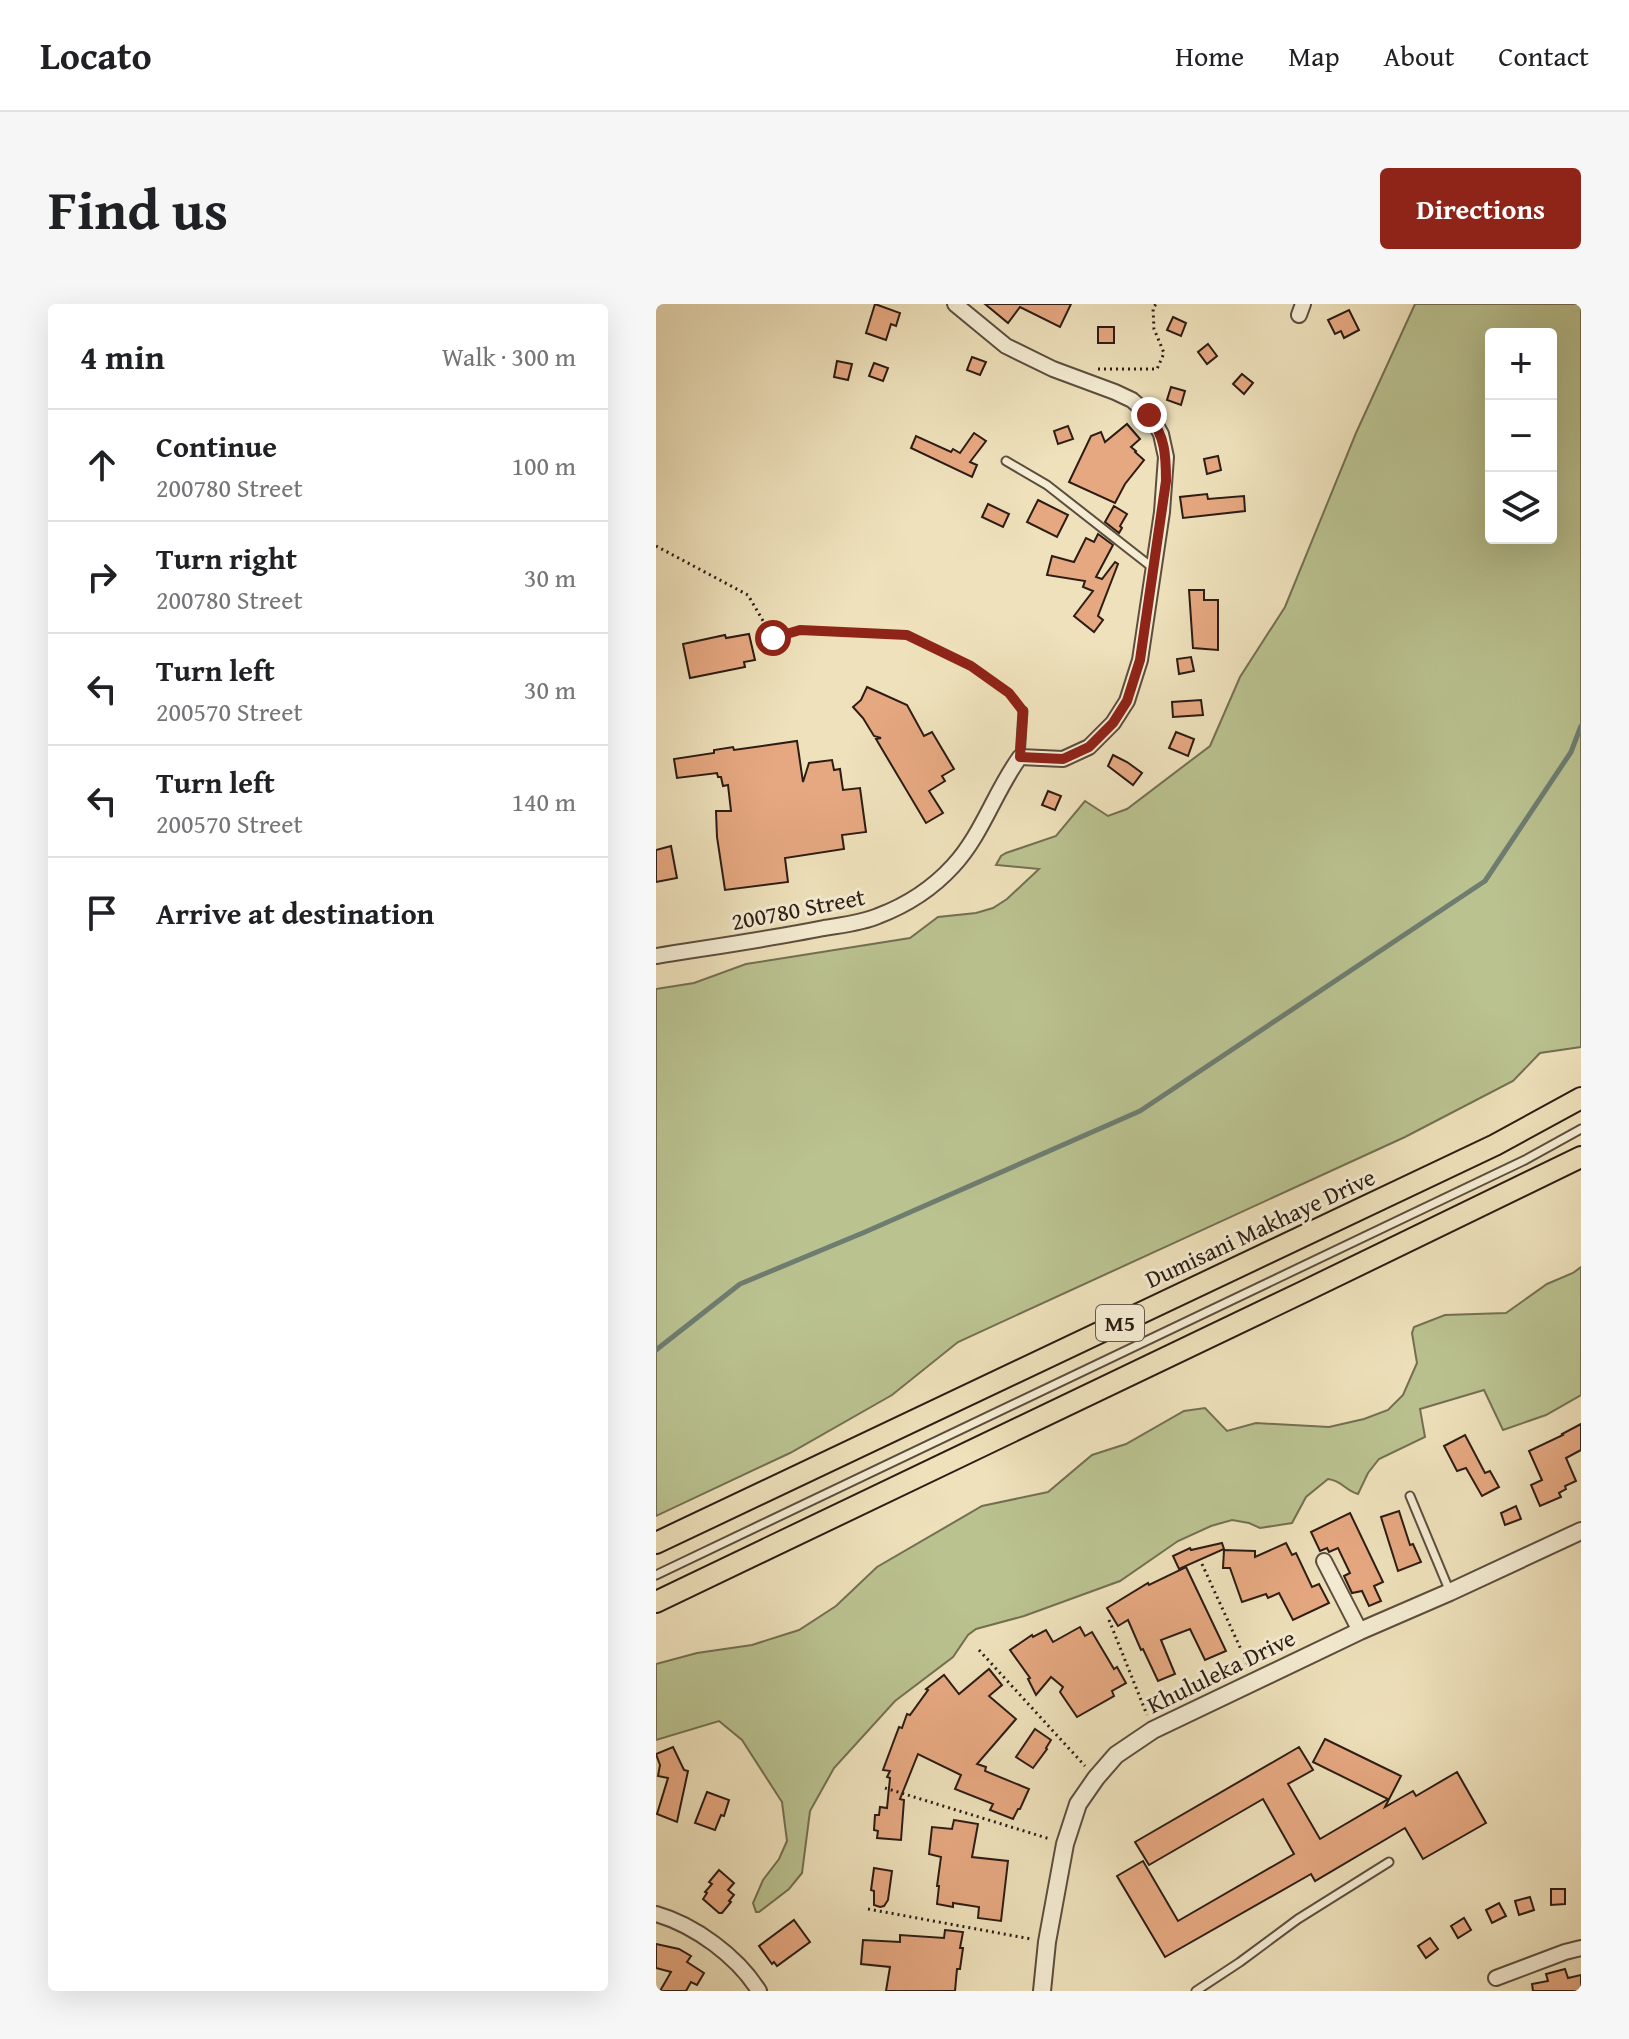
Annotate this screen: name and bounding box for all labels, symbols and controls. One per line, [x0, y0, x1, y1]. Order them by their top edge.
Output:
text: Locato [40, 27, 152, 83]
text: Home [1175, 35, 1244, 76]
text: Map [1288, 35, 1340, 76]
text: About [1384, 35, 1454, 76]
text: Contact [1498, 35, 1589, 76]
text: Find us [48, 167, 228, 250]
button: Directions [1380, 168, 1581, 249]
map controls [1485, 328, 1557, 544]
button: + [1485, 328, 1557, 400]
text: 4 min [80, 332, 165, 381]
text: Walk · 300 m [442, 337, 576, 376]
route end [1131, 397, 1167, 433]
button: − [1485, 400, 1557, 472]
text: Continue [156, 424, 277, 468]
icon: ahead [80, 443, 124, 487]
text: 100 m [511, 446, 576, 485]
text: 200780 Street [156, 468, 303, 507]
button: layers [1485, 472, 1557, 544]
text: Turn right [156, 536, 297, 580]
icon: right [80, 555, 124, 599]
text: 30 m [524, 558, 576, 597]
text: 200780 Street [156, 580, 303, 619]
route start [755, 620, 791, 656]
text: Turn left [156, 648, 275, 692]
icon: left [80, 667, 124, 711]
text: 30 m [524, 670, 576, 709]
text: 200570 Street [156, 692, 303, 731]
text: Turn left [156, 760, 275, 804]
icon: left [80, 779, 124, 823]
text: 140 m [511, 782, 576, 821]
text: 200570 Street [156, 804, 303, 843]
street label: 200780 Street [728, 879, 868, 939]
icon: arrive [80, 891, 124, 935]
text: Arrive at destination [156, 891, 434, 935]
street label: Dumisani Makhaye Drive [1139, 1159, 1381, 1297]
road number: M5 [1096, 1305, 1144, 1341]
street label: Khululeka Drive [1141, 1620, 1301, 1722]

